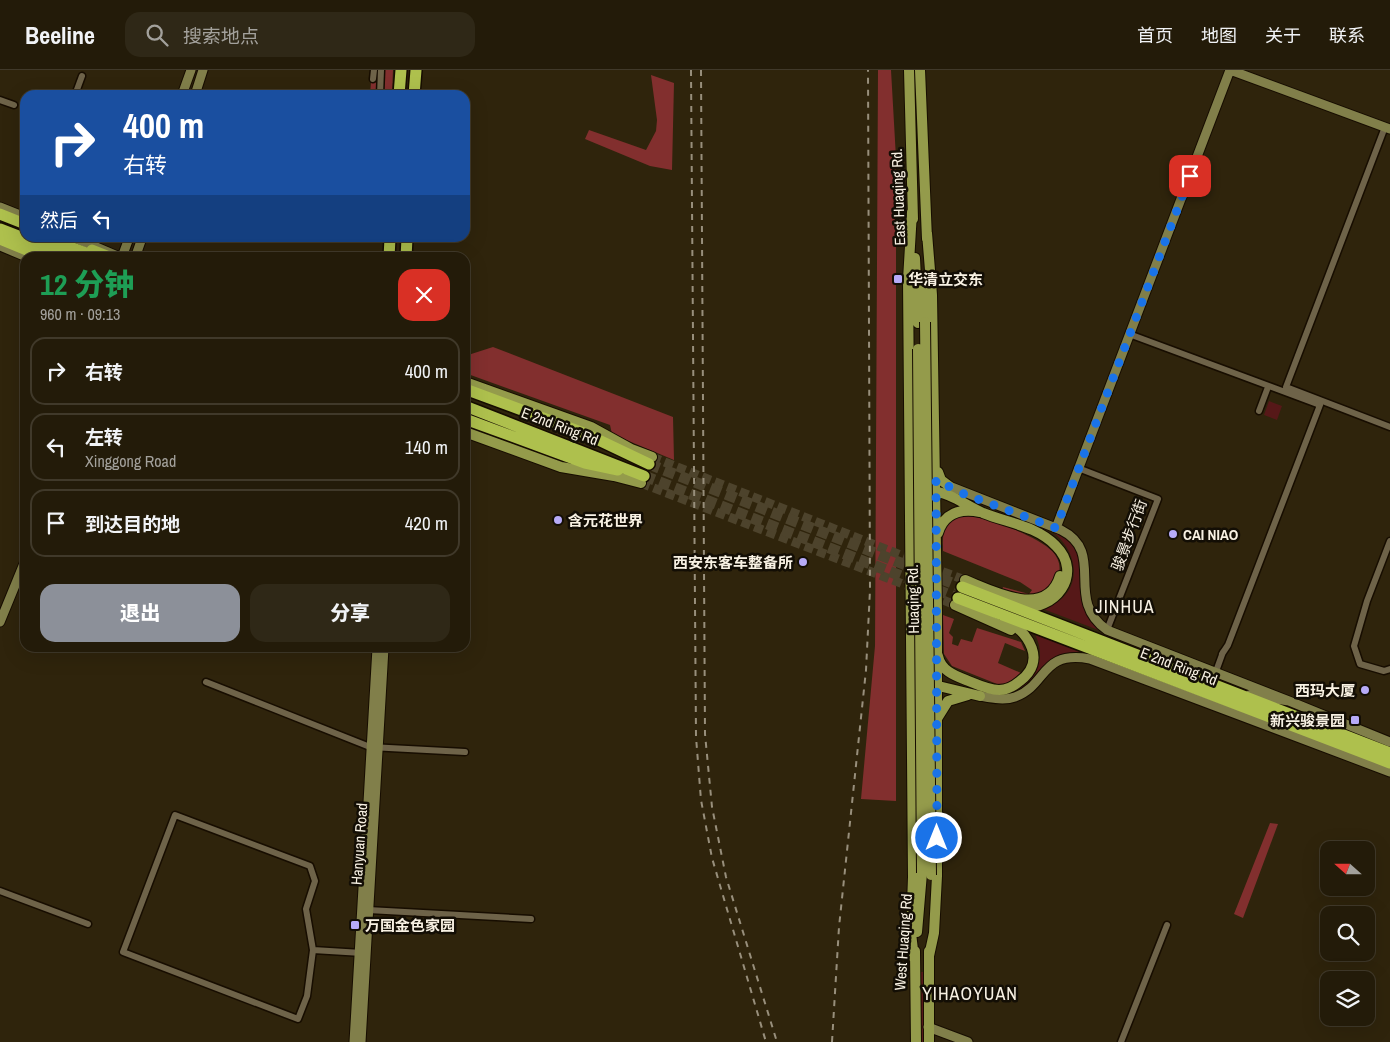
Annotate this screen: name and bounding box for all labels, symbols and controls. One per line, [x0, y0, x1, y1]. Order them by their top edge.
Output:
search box [125, 12, 475, 57]
text: Beeline [25, 19, 95, 51]
icon: search [143, 21, 171, 49]
text: 搜索地点 [183, 23, 259, 49]
text: 首页 [1137, 23, 1173, 48]
text: 地图 [1201, 23, 1237, 48]
text: 关于 [1265, 23, 1301, 48]
text: 联系 [1329, 23, 1365, 48]
text: 400 m [123, 102, 204, 149]
icon: right [40, 110, 105, 175]
street label: East Huaqing Rd. [886, 148, 910, 246]
text: 右转 [123, 150, 167, 180]
pin [1169, 155, 1211, 197]
icon: arrive [1176, 162, 1204, 190]
icon: left [88, 205, 116, 233]
text: 然后 [40, 207, 78, 233]
text: 12 分钟 [40, 264, 134, 304]
button: close [398, 269, 450, 321]
place label: 华清立交东 [908, 269, 983, 290]
marker: 华清立交东 [892, 273, 904, 285]
text: 960 m · 09:13 [40, 303, 120, 325]
icon: right [42, 357, 70, 385]
text: 400 m [405, 358, 448, 384]
text: 右转 [85, 359, 123, 385]
street label: E 2nd Ring Rd [519, 402, 601, 450]
text: 左转 [85, 424, 123, 450]
icon: left [42, 433, 70, 461]
text: 140 m [405, 434, 448, 460]
text: Xinggong Road [85, 450, 176, 472]
street label: 骏景步行街 [1106, 496, 1152, 574]
icon: arrive [42, 509, 70, 537]
text: 420 m [405, 510, 448, 536]
place label: 含元花世界 [568, 510, 643, 531]
text: 到达目的地 [85, 511, 180, 537]
marker: 含元花世界 [552, 514, 564, 526]
place label: CAI NIAO [1183, 524, 1239, 545]
marker: CAI NIAO [1167, 528, 1179, 540]
place label: 西安东客车整备所 [673, 552, 793, 573]
marker: 西安东客车整备所 [797, 556, 809, 568]
street label: Huaqing Rd. [902, 564, 924, 634]
button: 退出 [40, 584, 240, 642]
button: 分享 [250, 584, 450, 642]
district label: JINHUA [1095, 594, 1155, 619]
street label: E 2nd Ring Rd [1138, 642, 1220, 690]
place label: 西玛大厦 [1295, 680, 1355, 701]
marker: 西玛大厦 [1359, 684, 1371, 696]
place label: 新兴骏景园 [1270, 710, 1345, 731]
marker: 新兴骏景园 [1349, 714, 1361, 726]
street label: Hanyuan Road [346, 802, 372, 886]
position arrow [910, 811, 962, 863]
north arrow [1320, 841, 1375, 896]
map controls [1320, 841, 1375, 1026]
street label: West Huaqing Rd [889, 893, 917, 991]
button: search [1320, 906, 1375, 961]
place label: 万国金色家园 [365, 915, 455, 936]
marker: 万国金色家园 [349, 919, 361, 931]
button: layers [1320, 971, 1375, 1026]
district label: YIHAOYUAN [922, 981, 1018, 1006]

